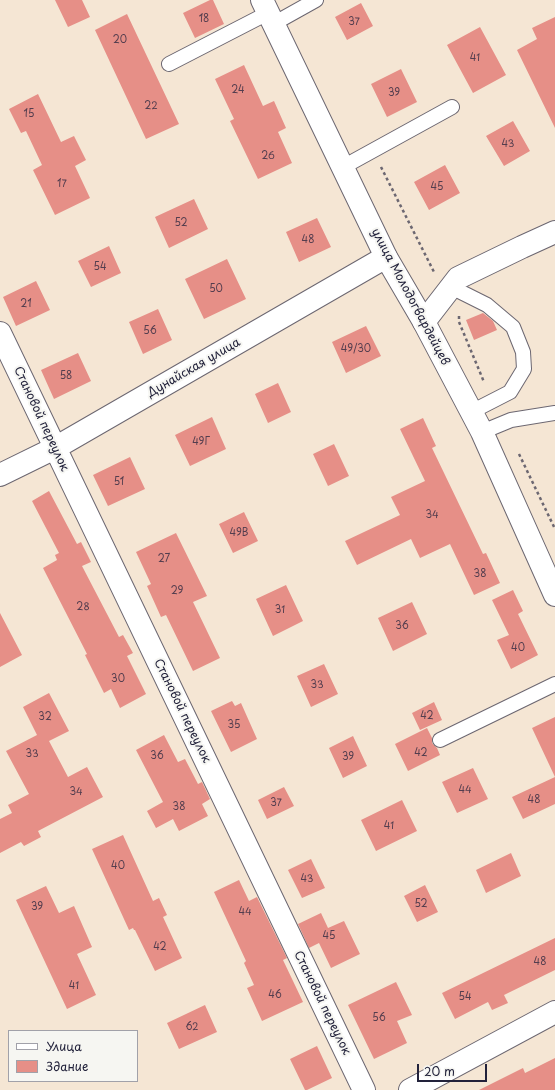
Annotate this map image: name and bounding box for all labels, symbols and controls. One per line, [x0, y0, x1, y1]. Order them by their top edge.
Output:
house number: 18 [199, 13, 209, 25]
house number: 37 [348, 16, 360, 28]
house number: 20 [113, 34, 127, 46]
house number: 41 [470, 52, 480, 64]
house number: 24 [231, 84, 245, 96]
house number: 39 [388, 87, 400, 99]
house number: 22 [144, 100, 158, 112]
house number: 15 [24, 108, 34, 120]
house number: 43 [502, 138, 514, 150]
house number: 26 [261, 150, 275, 162]
house number: 17 [57, 178, 67, 190]
house number: 45 [431, 181, 443, 193]
house number: 52 [174, 217, 188, 229]
street label: улица Молодогвардейцев [368, 226, 452, 368]
house number: 48 [302, 234, 314, 246]
house number: 54 [93, 261, 107, 273]
house number: 50 [209, 283, 223, 295]
house number: 21 [20, 298, 32, 310]
house number: 56 [143, 325, 157, 337]
street label: Дунайская улица [145, 335, 243, 401]
house number: 49/30 [341, 343, 371, 355]
street label: Становой переулок [10, 364, 72, 474]
house number: 58 [60, 370, 72, 382]
house number: 49Г [192, 436, 210, 448]
house number: 51 [114, 476, 124, 488]
house number: 34 [425, 509, 439, 521]
house number: 49В [230, 527, 248, 539]
house number: 27 [158, 553, 170, 565]
house number: 38 [474, 568, 486, 580]
house number: 29 [171, 585, 183, 597]
house number: 28 [76, 601, 90, 613]
house number: 31 [275, 604, 285, 616]
house number: 36 [395, 620, 409, 632]
house number: 40 [511, 642, 525, 654]
street label: Становой переулок [151, 657, 213, 765]
house number: 30 [111, 673, 125, 685]
house number: 33 [310, 679, 324, 691]
house number: 42 [420, 710, 434, 722]
house number: 32 [38, 711, 52, 723]
house number: 35 [228, 719, 240, 731]
house number: 42 [414, 747, 428, 759]
house number: 33 [25, 748, 39, 760]
house number: 36 [150, 750, 164, 762]
house number: 39 [342, 751, 354, 763]
house number: 44 [458, 784, 472, 796]
house number: 34 [69, 786, 83, 798]
house number: 48 [528, 794, 540, 806]
house number: 37 [270, 797, 282, 809]
house number: 38 [173, 801, 185, 813]
house number: 41 [384, 820, 394, 832]
house number: 40 [111, 860, 125, 872]
house number: 43 [301, 873, 313, 885]
house number: 52 [414, 898, 428, 910]
house number: 39 [31, 901, 43, 913]
house number: 44 [238, 906, 252, 918]
house number: 45 [323, 930, 335, 942]
house number: 42 [153, 941, 167, 953]
street label: Становой переулок [291, 949, 353, 1057]
house number: 48 [534, 956, 546, 968]
house number: 41 [69, 980, 79, 992]
house number: 46 [268, 989, 282, 1001]
house number: 54 [458, 991, 472, 1003]
house number: 56 [372, 1012, 386, 1024]
house number: 62 [185, 1021, 199, 1033]
legend [8, 1030, 138, 1082]
text: Улица [46, 1037, 82, 1055]
scale bar [419, 1056, 489, 1082]
text: Здание [46, 1057, 88, 1075]
text: 20 m [424, 1062, 455, 1080]

